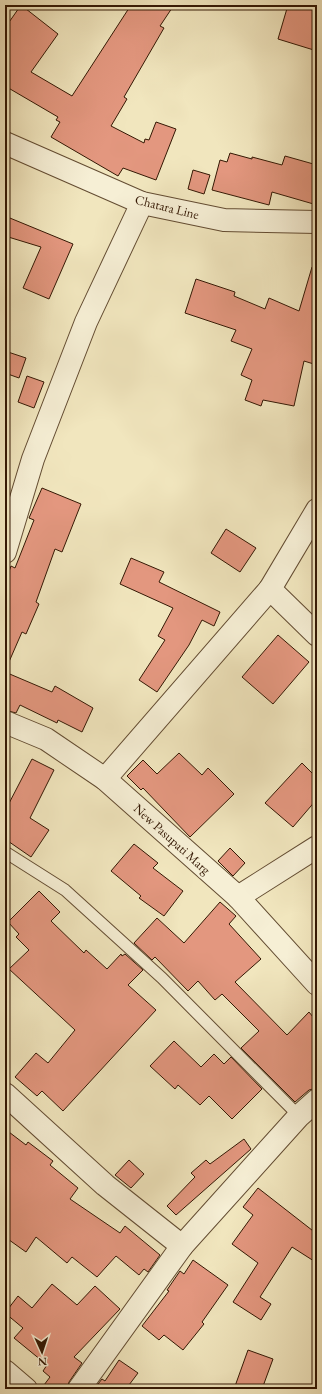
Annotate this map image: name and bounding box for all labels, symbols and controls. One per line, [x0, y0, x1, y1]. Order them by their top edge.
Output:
street label: Chatara Line [133, 191, 201, 223]
street label: New Pasupati Marg [130, 800, 214, 878]
north arrow [22, 1332, 62, 1372]
text: N [38, 1355, 47, 1369]

